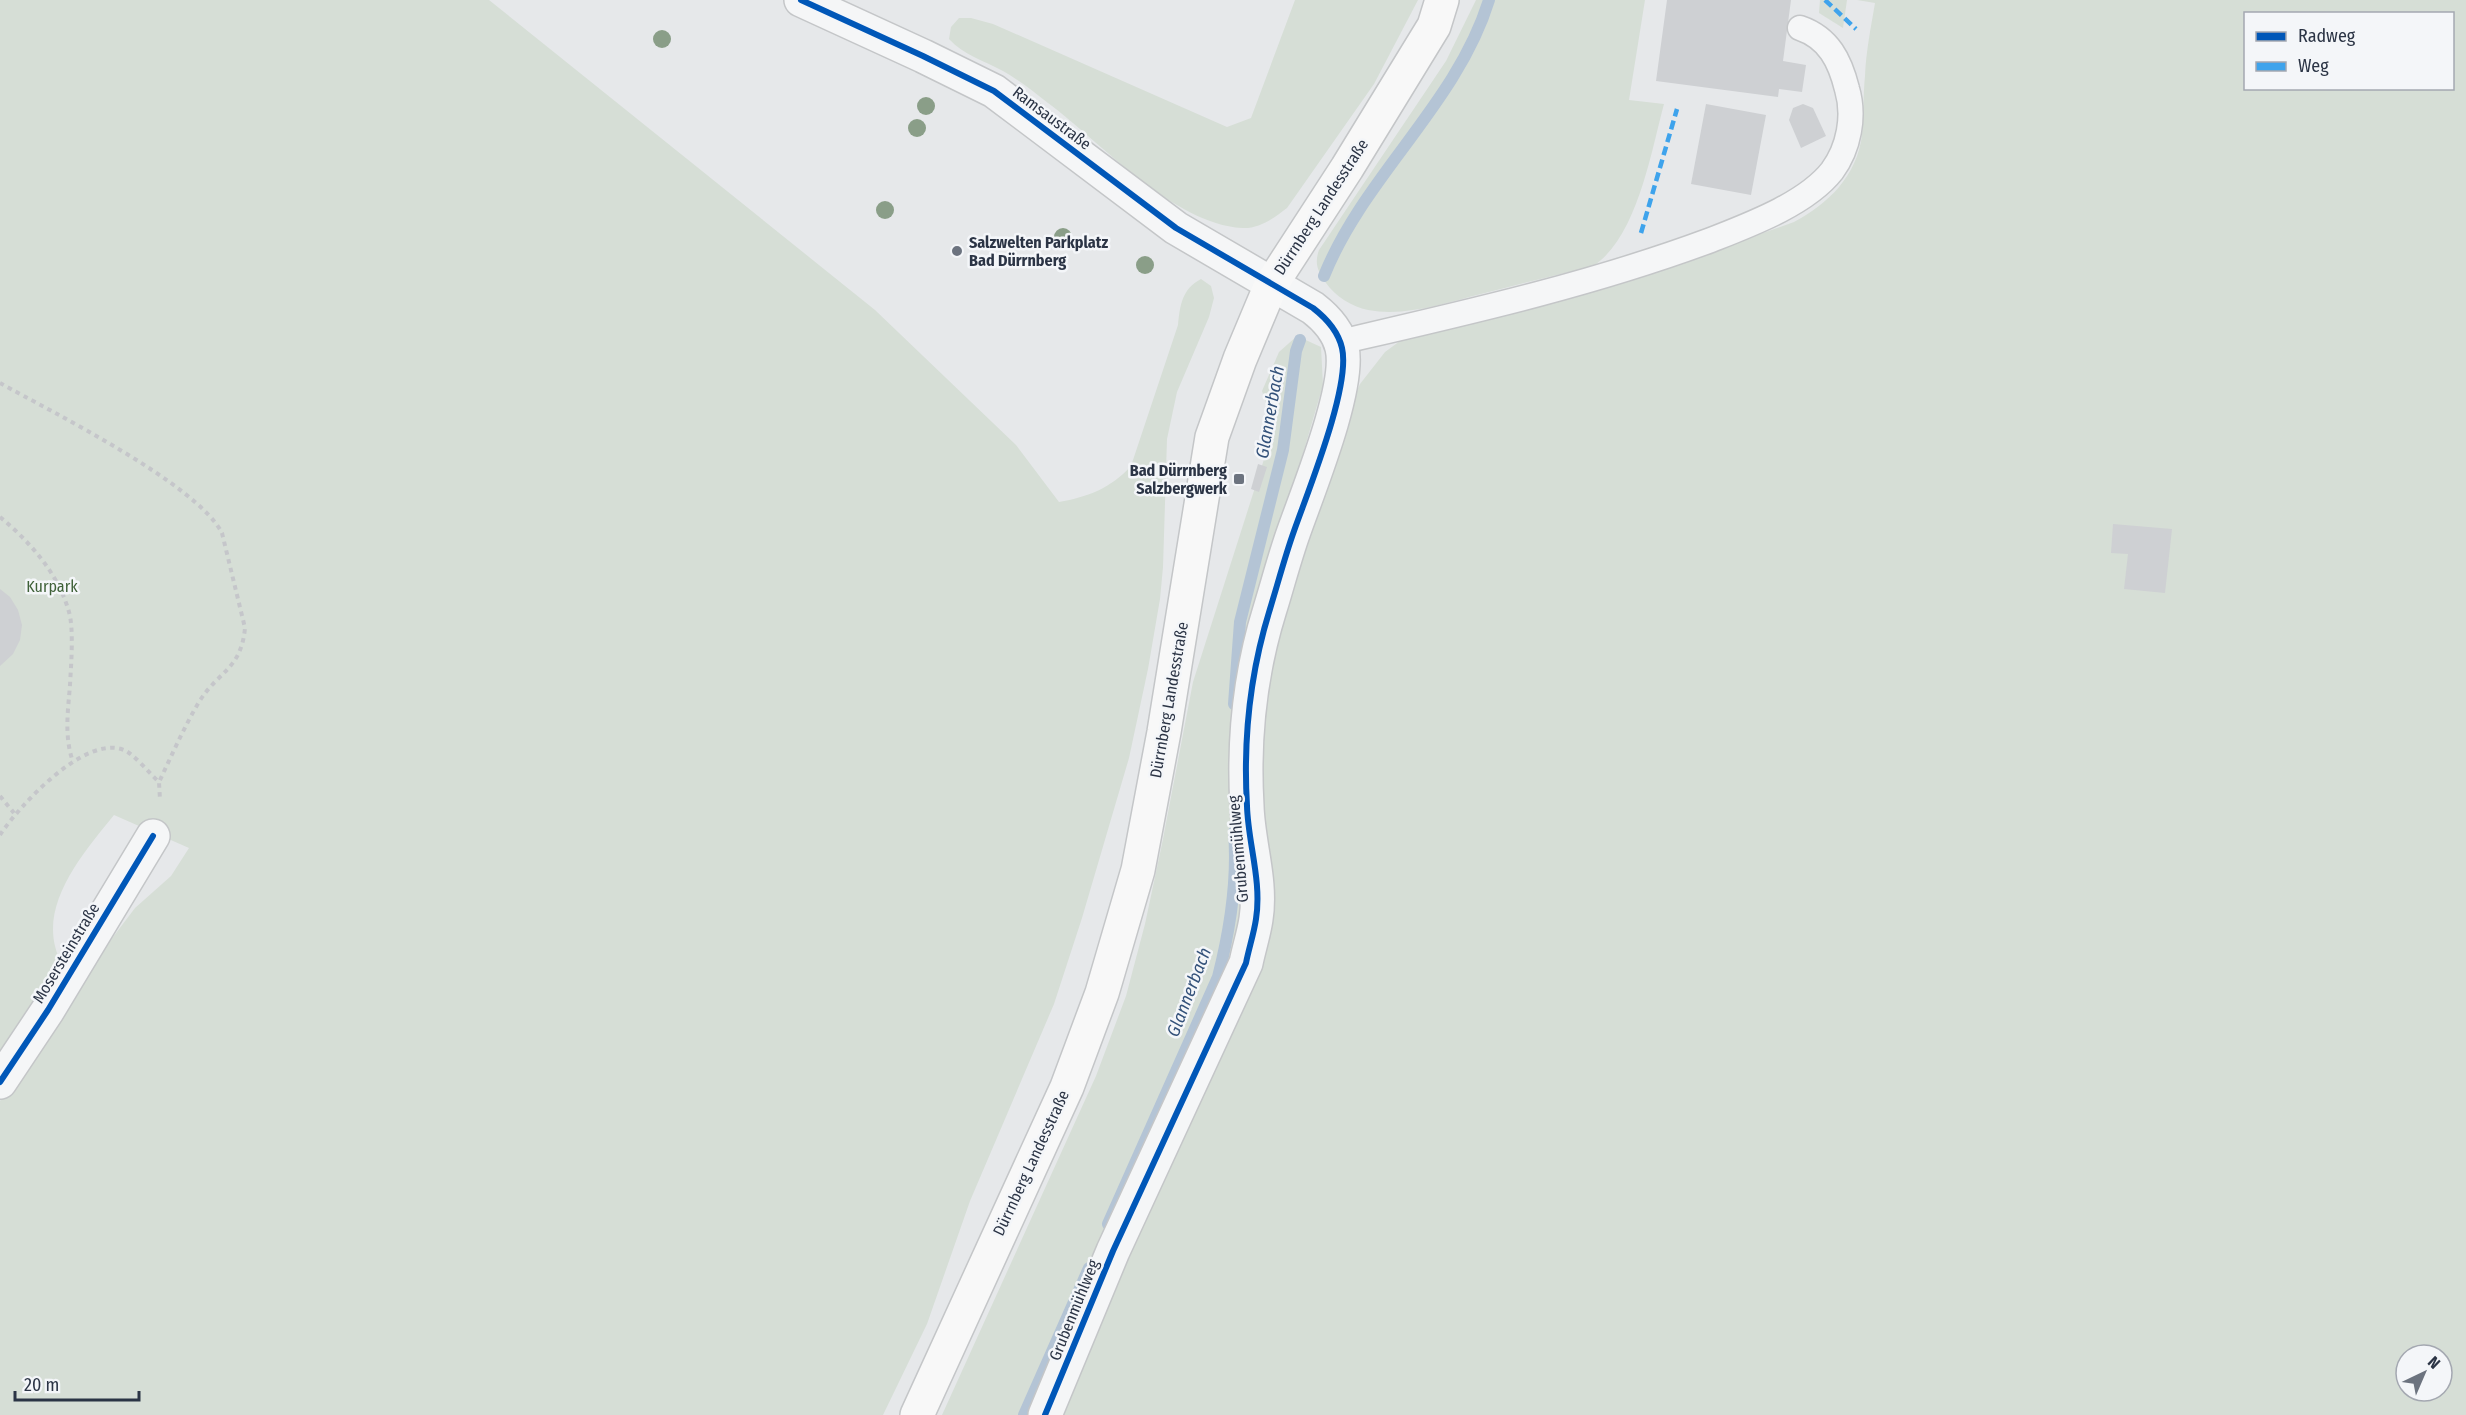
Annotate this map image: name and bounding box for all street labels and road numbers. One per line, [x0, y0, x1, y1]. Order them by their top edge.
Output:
street label: Ramsaustraße [1009, 82, 1095, 154]
street label: Dürrnberg Landesstraße [1270, 135, 1372, 279]
street label: Dürrnberg Landesstraße [1146, 620, 1192, 780]
street label: Grubenmühlweg [1224, 794, 1252, 903]
street label: Mosersteinstraße [29, 899, 103, 1007]
street label: Dürrnberg Landesstraße [989, 1087, 1073, 1239]
street label: Grubenmühlweg [1045, 1256, 1103, 1363]

